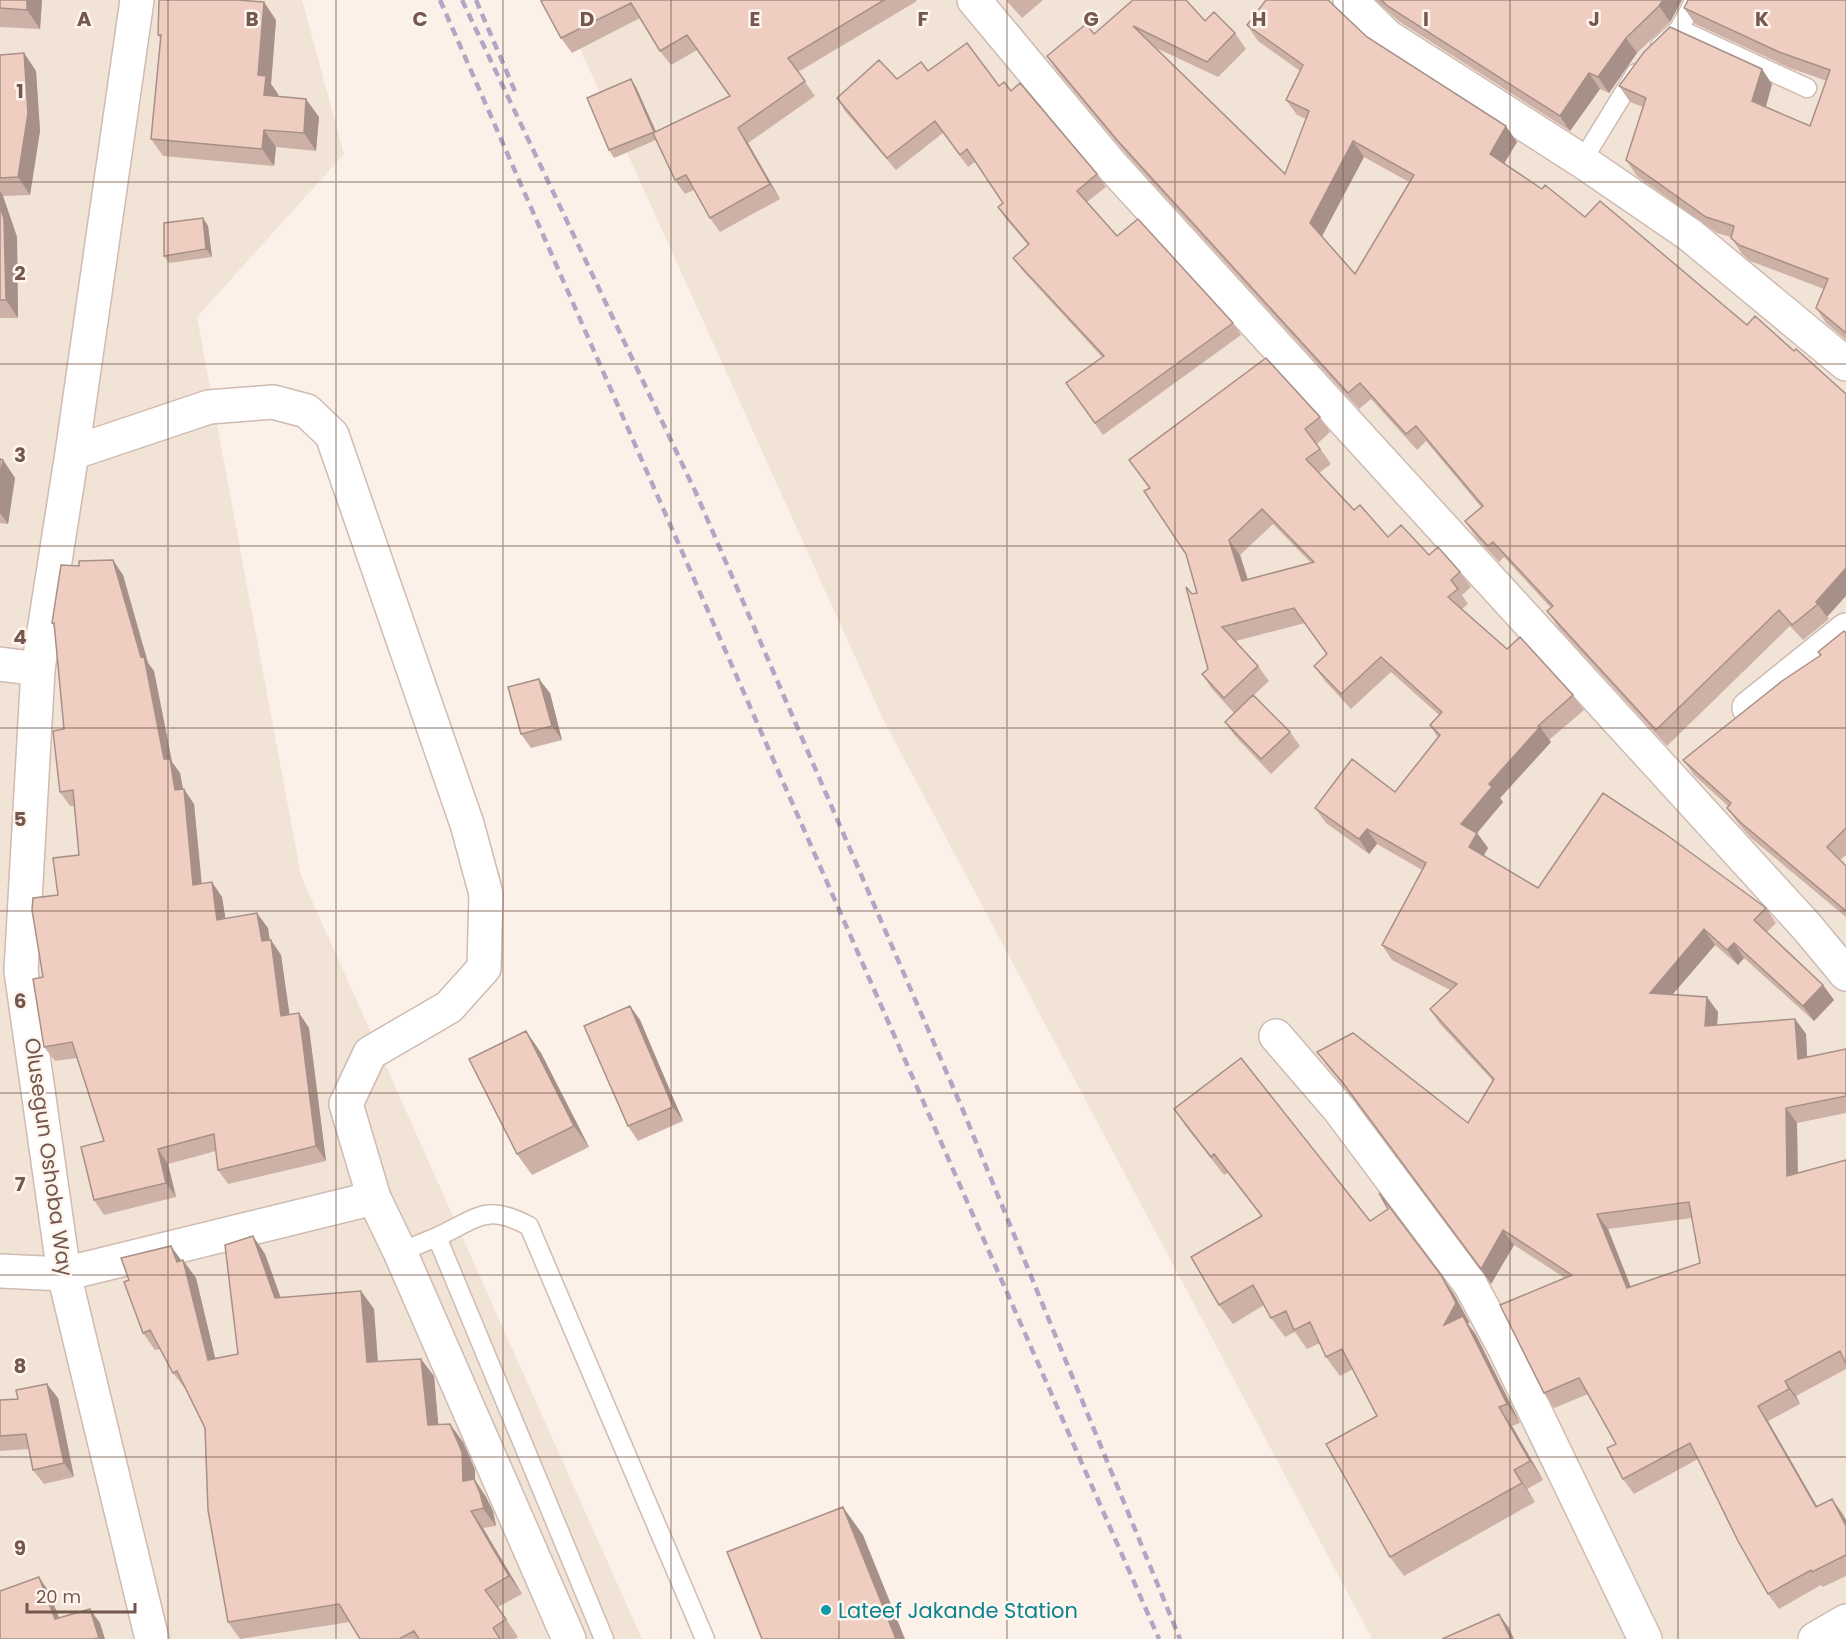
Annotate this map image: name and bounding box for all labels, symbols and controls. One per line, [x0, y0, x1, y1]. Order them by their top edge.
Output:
text: A [77, 5, 92, 33]
text: B [245, 5, 259, 33]
text: C [412, 5, 428, 33]
text: D [580, 5, 594, 33]
text: E [750, 5, 760, 33]
text: F [918, 5, 929, 33]
text: G [1083, 5, 1099, 33]
text: H [1252, 5, 1266, 33]
text: I [1423, 5, 1429, 33]
text: J [1588, 5, 1600, 33]
text: K [1755, 5, 1769, 33]
text: 1 [16, 77, 24, 105]
text: 2 [14, 259, 26, 287]
text: 3 [14, 441, 26, 469]
text: 4 [13, 623, 27, 651]
text: 5 [14, 805, 27, 833]
text: 6 [14, 987, 26, 1015]
street label: Olusegun Oshoba Way [18, 1036, 80, 1278]
text: 7 [15, 1170, 26, 1198]
text: 8 [14, 1352, 26, 1380]
text: 9 [14, 1534, 26, 1562]
scale bar [27, 1576, 135, 1614]
text: 20 m [36, 1584, 81, 1609]
place label: Lateef Jakande Station [838, 1596, 1078, 1625]
marker: Lateef Jakande Station [819, 1603, 833, 1617]

